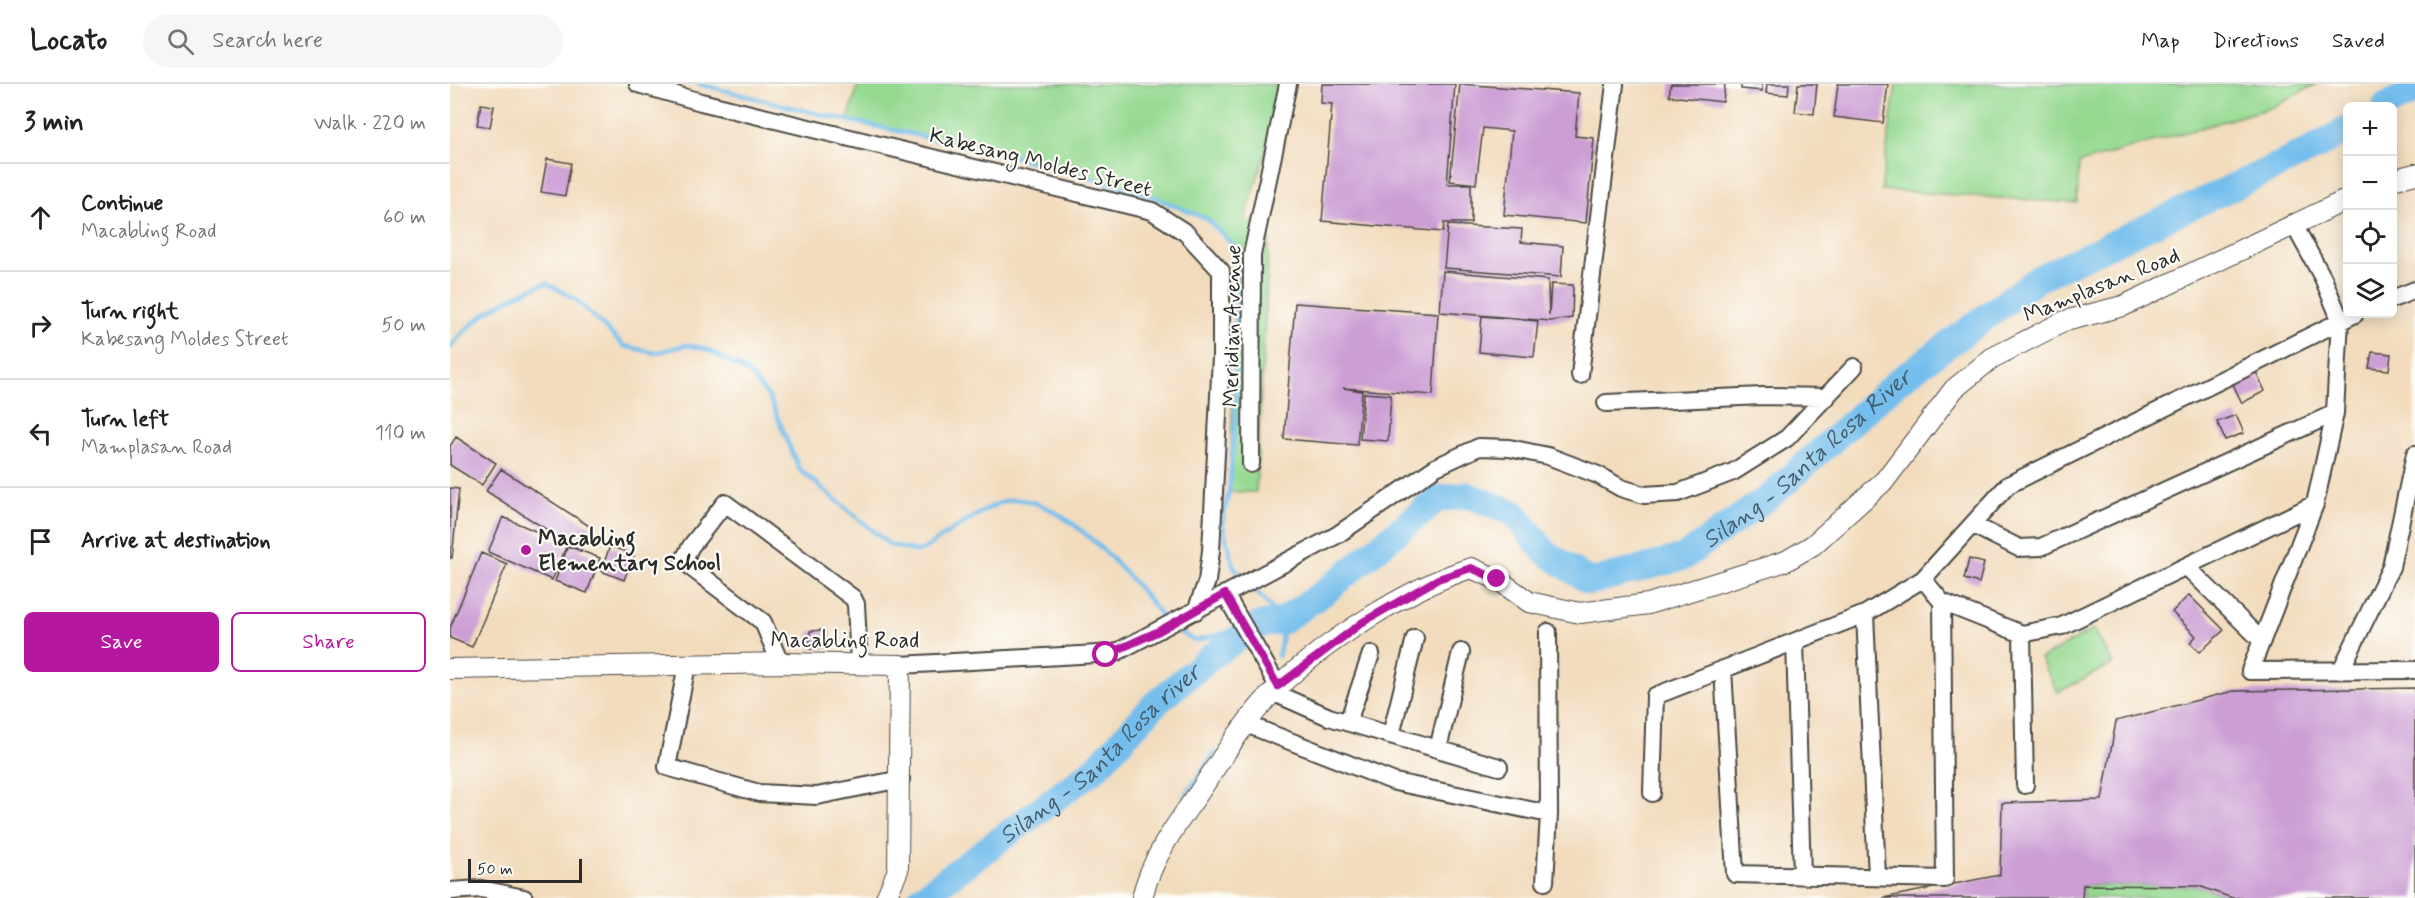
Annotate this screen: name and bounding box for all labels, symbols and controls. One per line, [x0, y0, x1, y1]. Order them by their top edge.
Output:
search box [143, 14, 563, 68]
text: Locato [30, 23, 107, 60]
icon: search [164, 25, 197, 58]
text: Search here [212, 27, 323, 55]
text: Map [2141, 27, 2180, 55]
text: Directions [2213, 27, 2299, 55]
text: Saved [2332, 27, 2385, 55]
map controls [2343, 102, 2397, 318]
button: + [2343, 102, 2397, 156]
text: 3 min [24, 106, 84, 140]
text: Walk · 220 m [314, 110, 426, 137]
street label: Kabesang Moldes Street [926, 122, 1155, 207]
button: − [2343, 156, 2397, 210]
text: Continue [81, 190, 163, 218]
icon: ahead [24, 201, 57, 234]
text: 60 m [383, 204, 426, 231]
button: locate [2343, 210, 2397, 264]
text: Macabling Road [81, 218, 216, 245]
street label: Mamplasan Road [2019, 242, 2184, 330]
street label: Meridian Avenue [1218, 244, 1248, 408]
button: layers [2343, 264, 2397, 318]
text: Turn right [81, 298, 179, 326]
icon: right [24, 309, 57, 342]
text: 50 m [381, 312, 426, 339]
text: Kabesang Moldes Street [81, 326, 289, 353]
water label: Silang - Santa Rosa River [1697, 361, 1920, 556]
text: Turn left [81, 406, 169, 434]
icon: left [24, 417, 57, 450]
text: 110 m [375, 420, 426, 447]
text: Mamplasan Road [81, 434, 232, 461]
icon: arrive [24, 525, 57, 558]
place label: Macabling Elementary School [538, 525, 721, 578]
text: Arrive at destination [81, 527, 271, 555]
marker: Macabling Elementary School [519, 543, 533, 557]
route end [1483, 565, 1509, 591]
button: Save [24, 612, 219, 672]
button: Share [231, 612, 426, 672]
street label: Macabling Road [771, 627, 919, 658]
route start [1092, 641, 1118, 667]
water label: Silang - Santa Rosa river [994, 656, 1210, 852]
scale bar [468, 856, 582, 884]
text: 50 m [477, 859, 513, 880]

